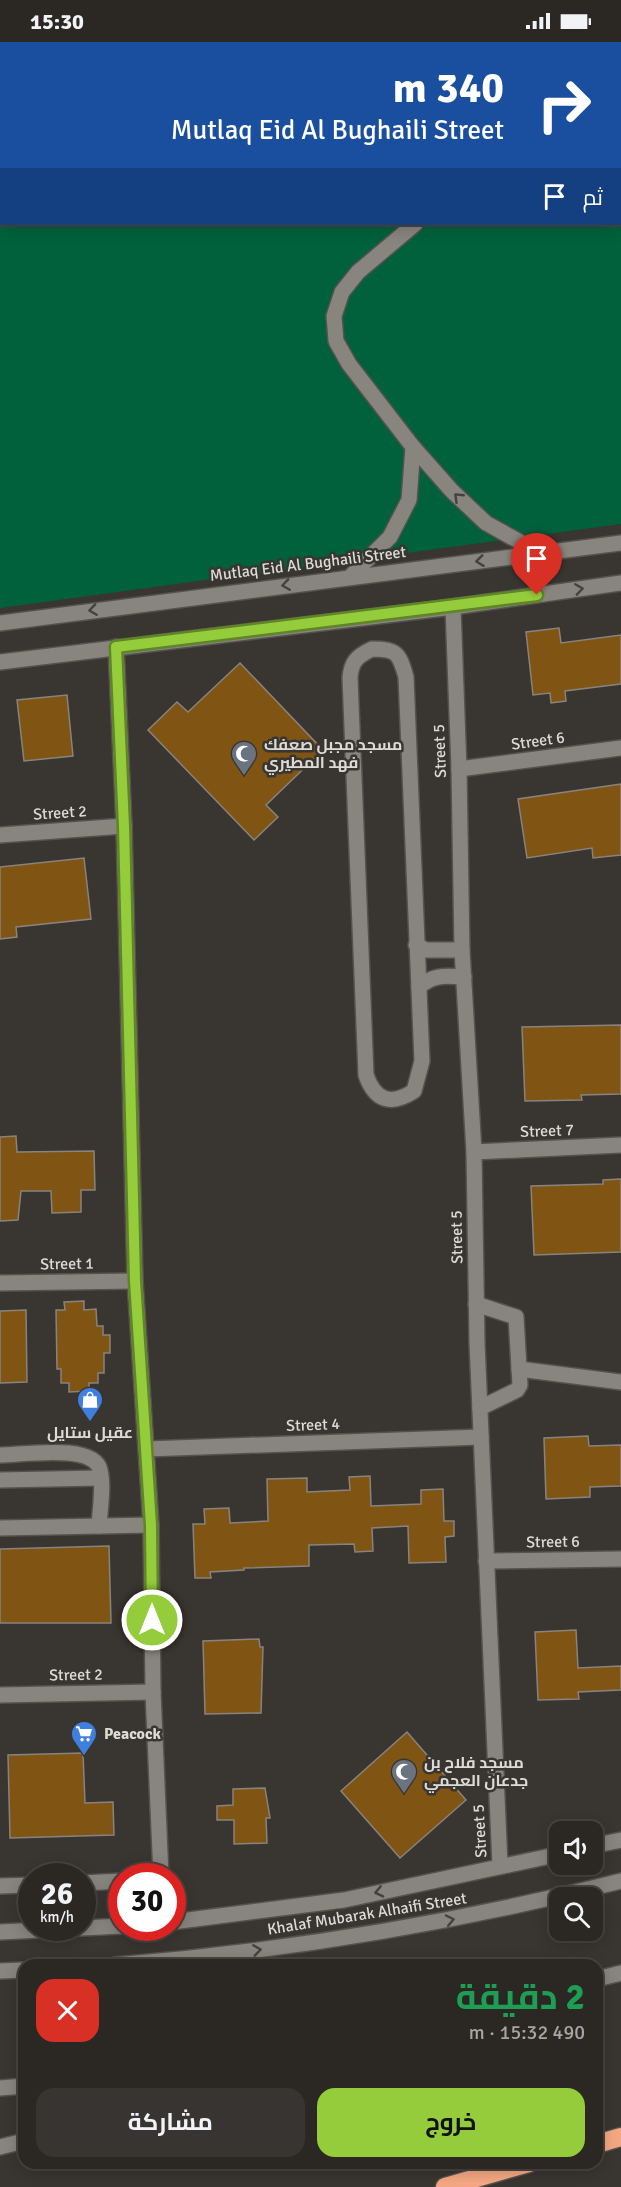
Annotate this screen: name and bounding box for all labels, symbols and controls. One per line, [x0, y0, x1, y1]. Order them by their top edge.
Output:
text: 15:30 [30, 8, 84, 35]
text: 340 m [393, 63, 504, 114]
icon: right [525, 66, 603, 144]
text: Mutlaq Eid Al Bughaili Street [171, 114, 504, 147]
icon: arrive [538, 180, 571, 213]
text: ثم [583, 184, 603, 211]
one-way arrow [455, 493, 466, 504]
pin [511, 533, 562, 595]
street label: Mutlaq Eid Al Bughaili Street [209, 542, 408, 586]
icon: arrive [520, 542, 553, 575]
one-way arrow [475, 554, 484, 566]
one-way arrow [281, 578, 291, 590]
one-way arrow [574, 583, 584, 595]
one-way arrow [88, 604, 97, 616]
street label: Street 5 [429, 724, 451, 778]
street label: Street 6 [510, 727, 566, 755]
place label: مسجد مجبل صعفك فهد المطيري [264, 735, 402, 775]
mosque icon: مسجد مجبل صعفك فهد المطيري [229, 739, 259, 777]
street label: Street 2 [32, 801, 88, 825]
street label: Street 7 [520, 1120, 574, 1142]
street label: Street 5 [447, 1210, 467, 1264]
street label: Street 1 [40, 1254, 94, 1274]
shop icon: عقيل ستايل [75, 1385, 105, 1423]
street label: Street 4 [286, 1414, 341, 1436]
place label: عقيل ستايل [47, 1423, 133, 1443]
street label: Street 6 [526, 1532, 580, 1552]
position arrow [120, 1588, 184, 1652]
street label: Street 2 [49, 1665, 103, 1685]
supermarket icon: Peacock [69, 1719, 99, 1757]
place label: Peacock [104, 1724, 162, 1744]
place label: مسجد فلاح بن جدعان العجمي [424, 1753, 528, 1793]
mosque icon: مسجد فلاح بن جدعان العجمي [389, 1757, 419, 1795]
street label: Street 5 [469, 1804, 491, 1858]
map controls [549, 1821, 603, 1941]
button: sound [549, 1821, 603, 1875]
speed limit sign: 30 [108, 1863, 186, 1941]
text: 26 [41, 1876, 73, 1913]
one-way arrow [374, 1885, 384, 1898]
button: search [549, 1887, 603, 1941]
street label: Khalaf Mubarak Alhaifi Street [266, 1888, 469, 1940]
text: km/h [40, 1908, 74, 1926]
one-way arrow [444, 1914, 454, 1927]
one-way arrow [253, 1945, 262, 1957]
text: 2 دقيقة [456, 1975, 585, 2020]
button: close [36, 1979, 99, 2042]
text: 490 m · 15:32 [469, 2020, 585, 2045]
button: مشاركة [36, 2088, 305, 2157]
button: خروج [317, 2088, 585, 2157]

